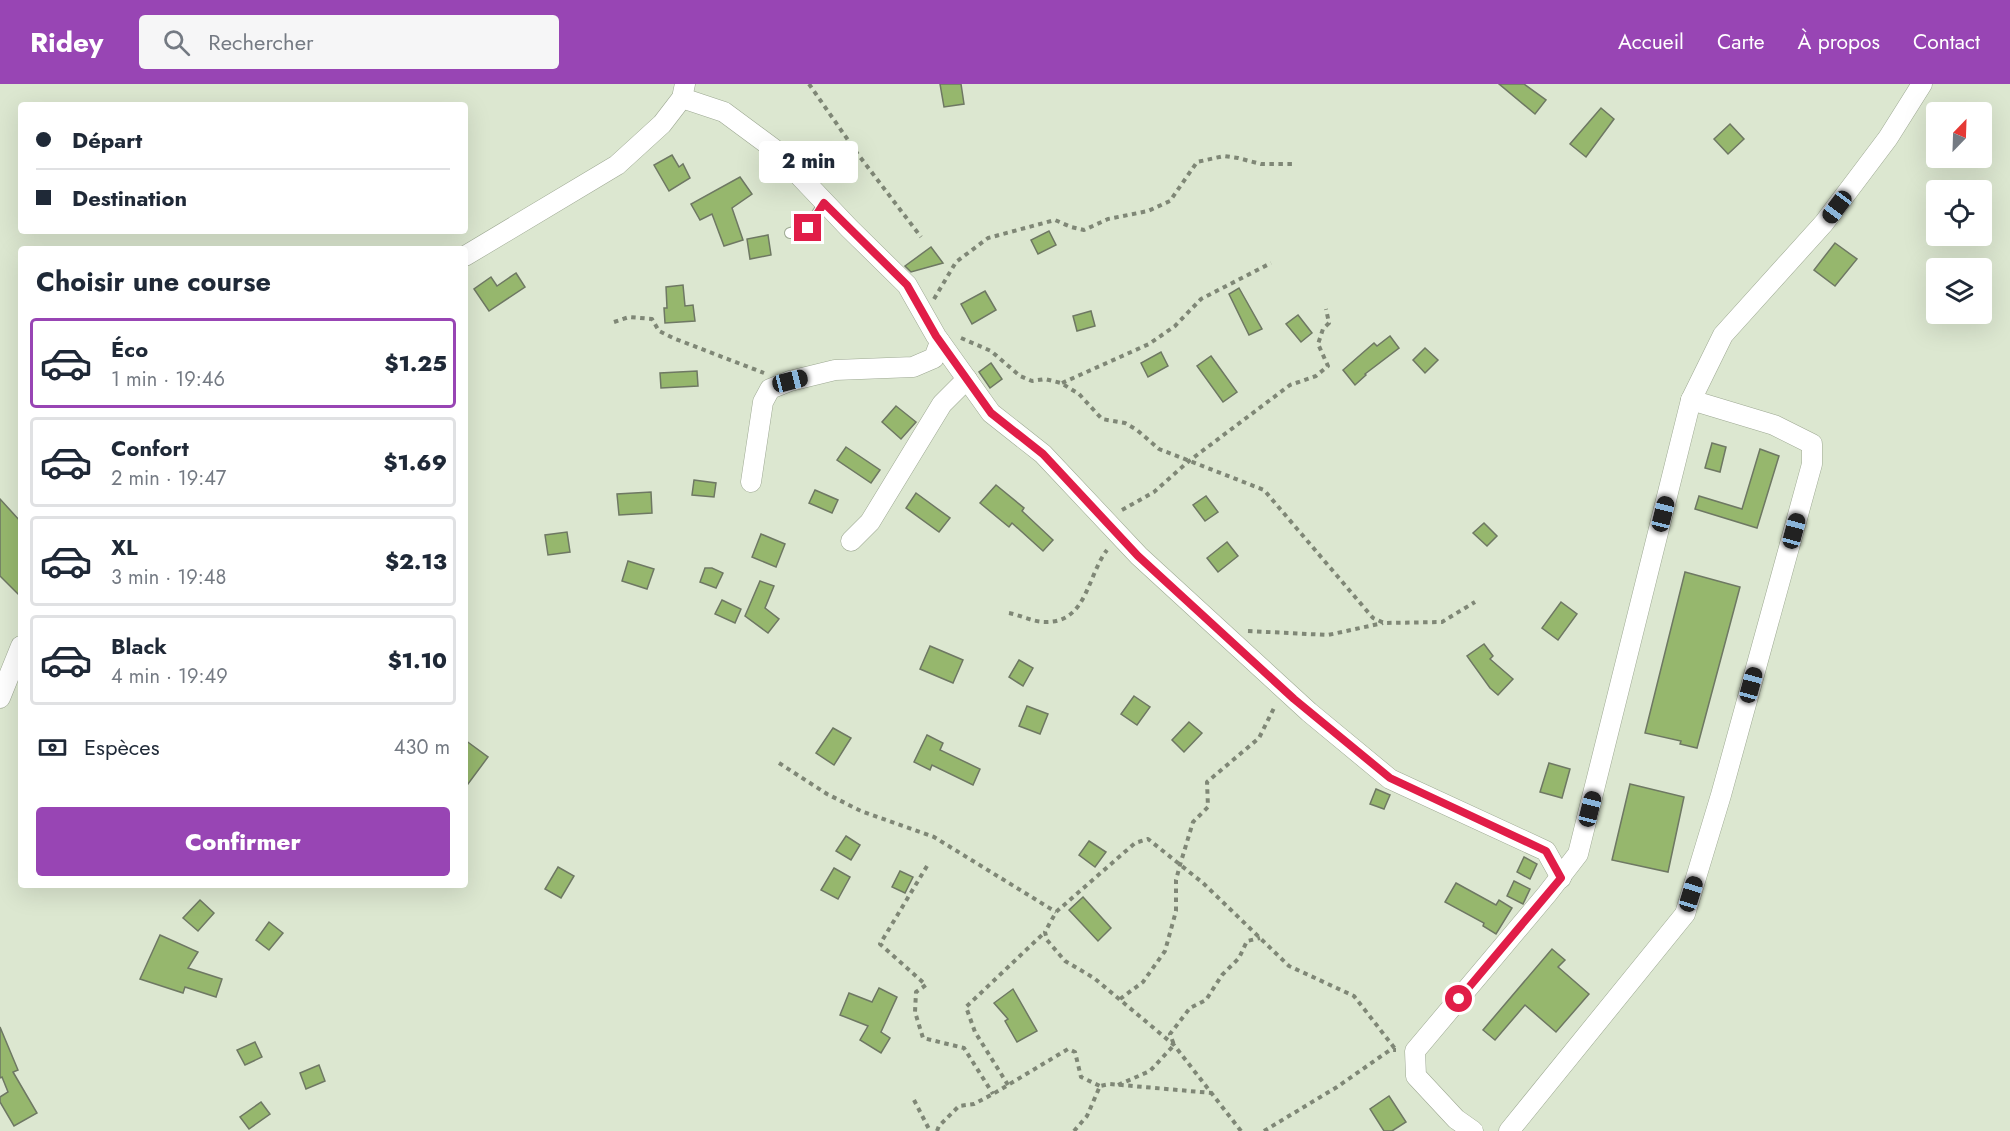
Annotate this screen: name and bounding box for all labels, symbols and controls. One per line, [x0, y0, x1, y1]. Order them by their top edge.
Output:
search box [139, 15, 559, 69]
text: Ridey [30, 22, 103, 63]
icon: search [160, 26, 193, 59]
text: Rechercher [208, 26, 314, 58]
text: Accueil [1618, 27, 1684, 57]
text: Carte [1717, 27, 1765, 57]
text: À propos [1798, 27, 1880, 57]
text: Contact [1913, 27, 1980, 57]
north arrow [1926, 102, 1992, 168]
map controls [1926, 102, 1992, 324]
text: Départ [72, 124, 142, 156]
callout: 2 min [758, 141, 858, 183]
text: 2 min [782, 147, 835, 176]
button: locate [1926, 180, 1992, 246]
text: Destination [72, 182, 187, 214]
car [1819, 187, 1855, 227]
route end [794, 214, 821, 241]
button: layers [1926, 258, 1992, 324]
text: Choisir une course [36, 262, 271, 301]
text: Éco [111, 333, 148, 365]
icon: car [39, 336, 93, 390]
text: $1.25 [384, 347, 447, 379]
text: 1 min · 19:46 [111, 365, 225, 394]
car [770, 368, 810, 394]
text: Confort [111, 432, 189, 464]
icon: car [39, 435, 93, 489]
text: $1.69 [384, 446, 447, 478]
text: 2 min · 19:47 [111, 464, 226, 493]
car [1650, 494, 1676, 534]
car [1781, 511, 1807, 551]
text: XL [111, 531, 138, 563]
icon: car [39, 534, 93, 588]
text: $2.13 [385, 545, 447, 577]
text: 3 min · 19:48 [111, 563, 226, 592]
text: Black [111, 630, 167, 662]
icon: car [39, 633, 93, 687]
text: $1.10 [388, 644, 447, 676]
text: 4 min · 19:49 [111, 662, 228, 691]
car [1738, 665, 1764, 705]
icon: cash [36, 731, 69, 764]
text: Espèces [84, 731, 160, 763]
text: 430 m [394, 733, 450, 762]
car [1577, 789, 1603, 829]
button: Confirmer [36, 807, 450, 876]
car [1677, 874, 1705, 914]
route start [1445, 985, 1472, 1012]

